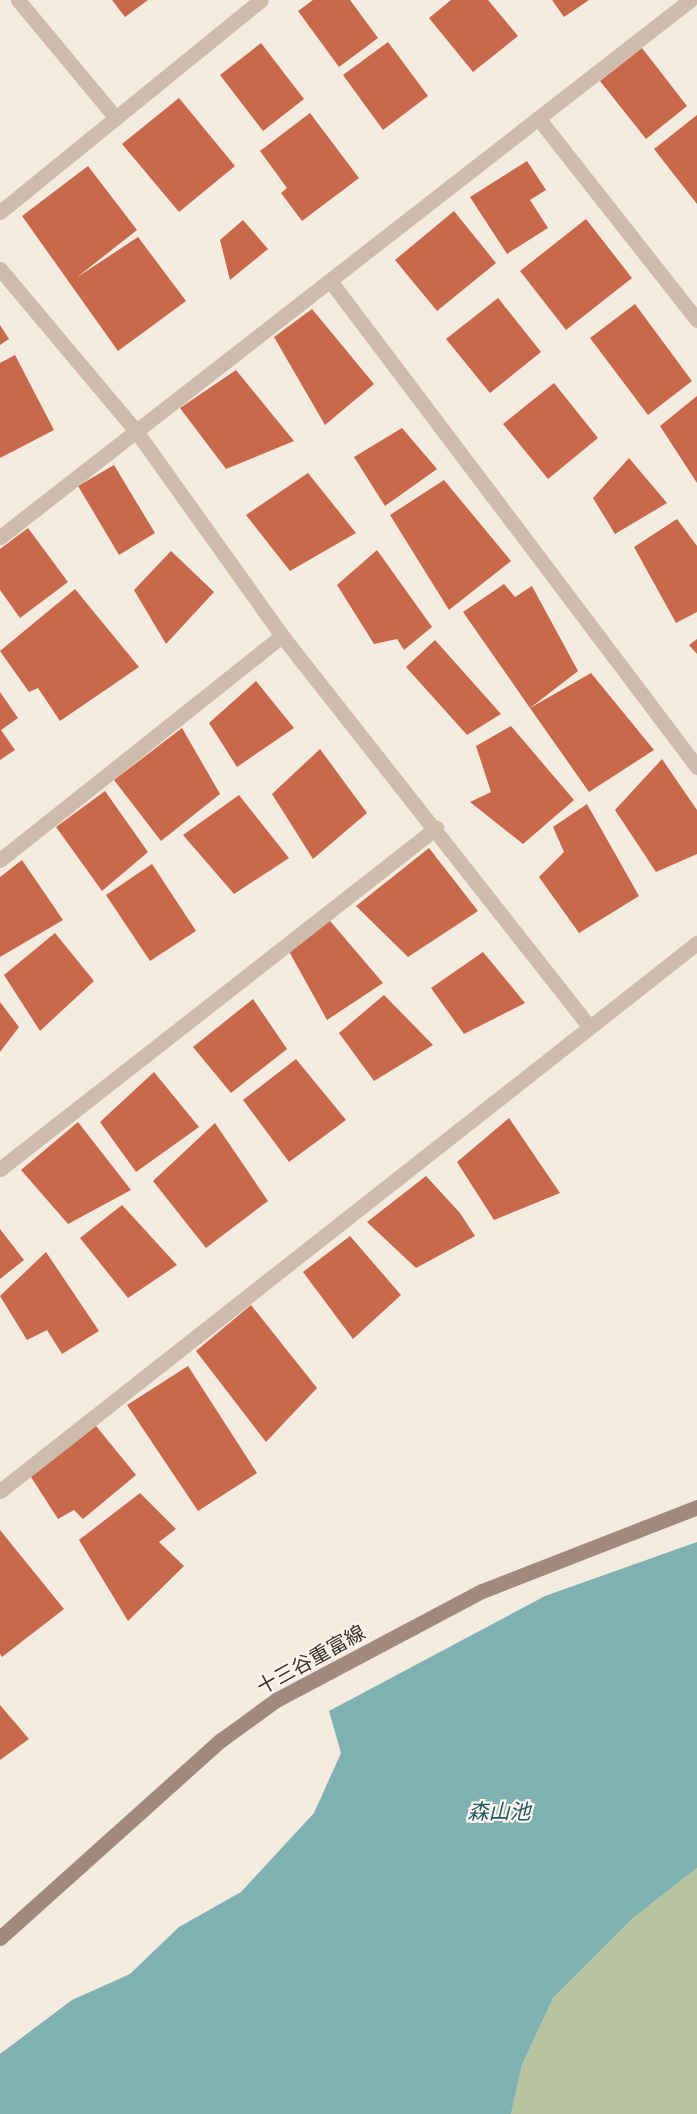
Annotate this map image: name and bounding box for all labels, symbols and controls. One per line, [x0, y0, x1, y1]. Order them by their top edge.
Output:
street label: 十三谷重富線 [253, 1620, 369, 1700]
water label: 森山池 [468, 1799, 530, 1825]

